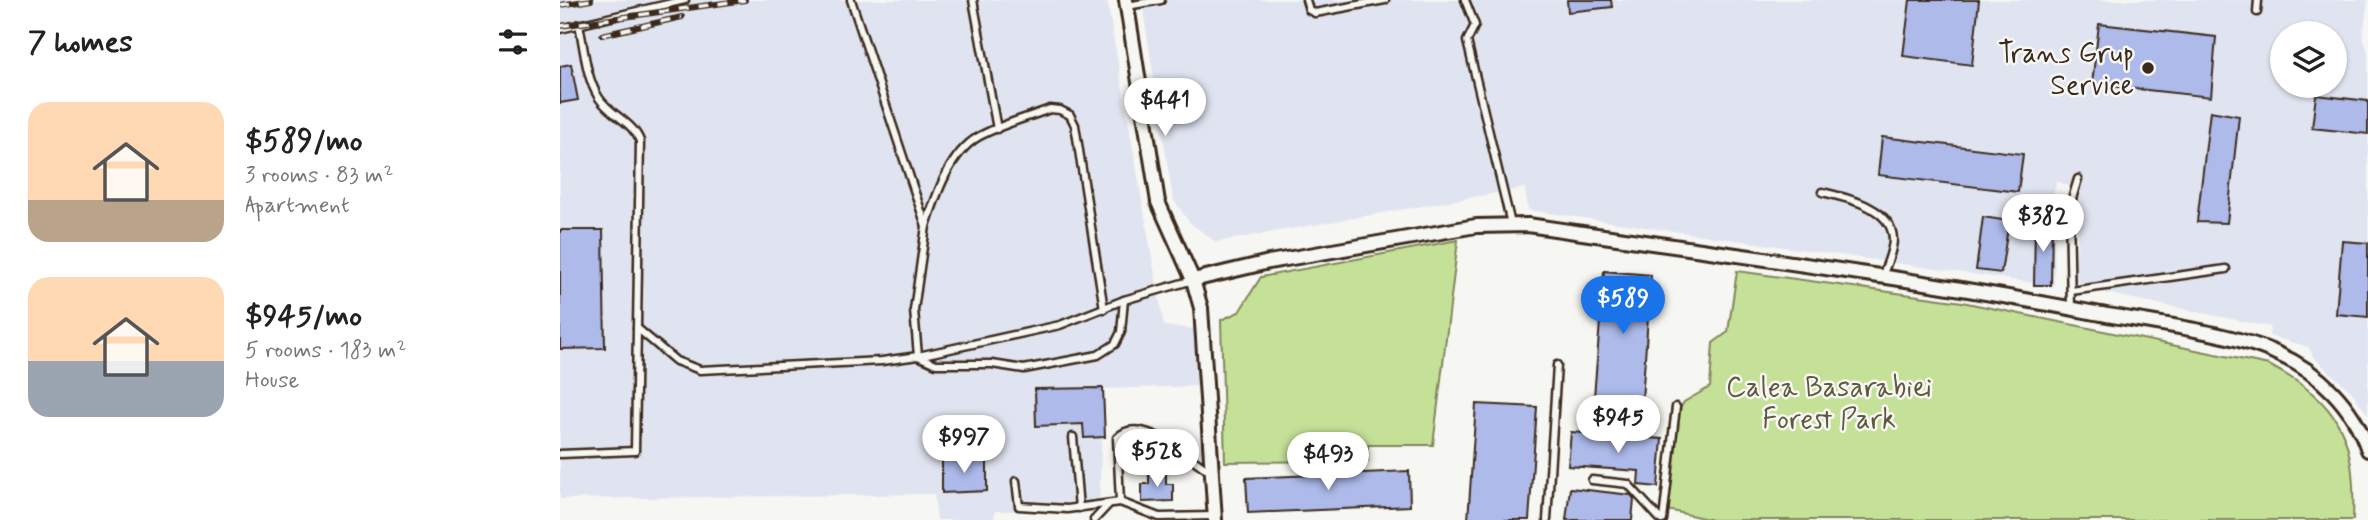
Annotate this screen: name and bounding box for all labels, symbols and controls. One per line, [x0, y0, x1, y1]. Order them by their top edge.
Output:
map controls [2270, 21, 2347, 98]
button: layers [2270, 21, 2347, 98]
text: 7 homes [28, 23, 133, 62]
icon: filters [494, 23, 532, 61]
place label: Trans Grup Service [1998, 36, 2134, 105]
marker: Trans Grup Service [2140, 60, 2156, 76]
pin: $441 [1124, 78, 1206, 138]
text: $441 [1140, 86, 1190, 116]
text: $589/mo [245, 122, 363, 161]
icon: home [84, 130, 168, 214]
text: 3 rooms · 83 m² [245, 161, 393, 191]
text: Apartment [245, 191, 350, 221]
pin: $382 [2002, 194, 2084, 254]
text: $382 [2018, 202, 2068, 232]
pin: $589 [1582, 276, 1664, 336]
text: $589 [1597, 284, 1649, 314]
text: $945/mo [245, 297, 362, 336]
icon: home [84, 305, 168, 389]
text: 5 rooms · 183 m² [245, 336, 406, 366]
text: House [245, 366, 299, 396]
park label: Calea Basarabiei Forest Park [1726, 370, 1932, 439]
pin: $945 [1577, 396, 1659, 455]
text: $945 [1592, 403, 1644, 433]
pin: $997 [923, 416, 1005, 475]
text: $997 [938, 423, 990, 453]
pin: $528 [1116, 430, 1198, 489]
pin: $493 [1287, 433, 1369, 492]
text: $528 [1131, 437, 1183, 467]
text: $493 [1303, 440, 1353, 470]

